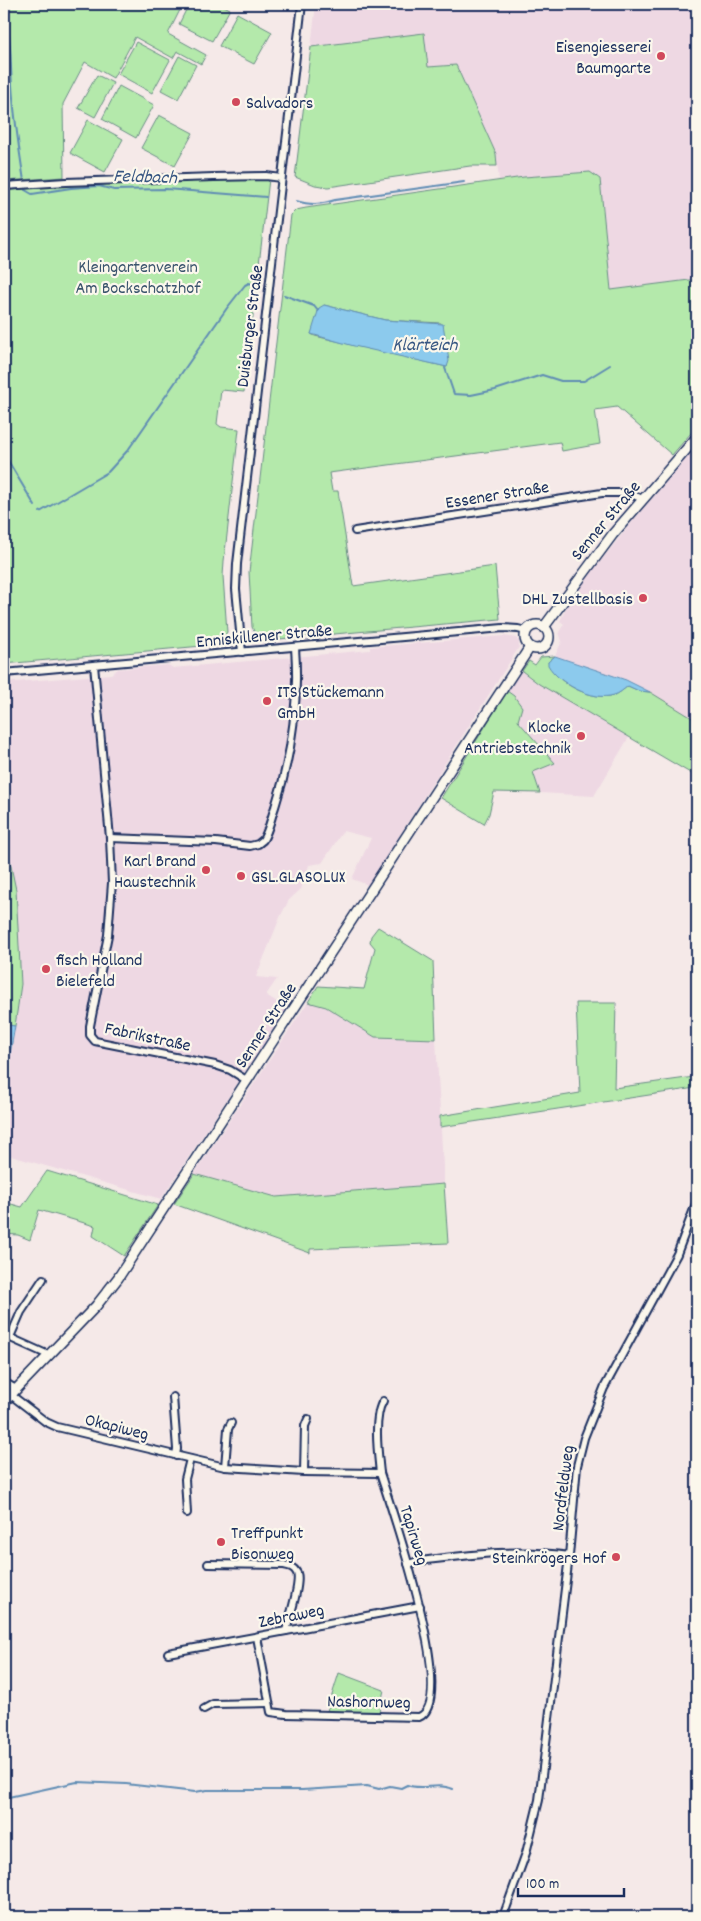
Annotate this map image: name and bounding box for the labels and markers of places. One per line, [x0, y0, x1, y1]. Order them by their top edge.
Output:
place label: Eisengiesserei Baumgarte [556, 36, 651, 82]
marker: Eisengiesserei Baumgarte [655, 50, 667, 62]
place label: Salvadors [246, 92, 313, 117]
marker: Salvadors [230, 96, 242, 108]
place label: DHL Zustellbasis [522, 588, 633, 613]
marker: DHL Zustellbasis [637, 592, 649, 604]
place label: ITS Stückemann GmbH [277, 681, 384, 727]
marker: ITS Stückemann GmbH [261, 695, 273, 707]
place label: Klocke Antriebstechnik [464, 716, 571, 762]
marker: Klocke Antriebstechnik [575, 730, 587, 742]
place label: Karl Brand Haustechnik [114, 850, 196, 896]
marker: Karl Brand Haustechnik [200, 864, 212, 876]
place label: GSL.GLASOLUX [251, 866, 345, 891]
marker: GSL.GLASOLUX [235, 870, 247, 882]
place label: fisch Holland Bielefeld [56, 949, 143, 995]
marker: fisch Holland Bielefeld [40, 963, 52, 975]
place label: Treffpunkt Bisonweg [231, 1522, 304, 1568]
marker: Treffpunkt Bisonweg [215, 1536, 227, 1548]
place label: Steinkrögers Hof [492, 1547, 607, 1572]
marker: Steinkrögers Hof [610, 1551, 622, 1563]

